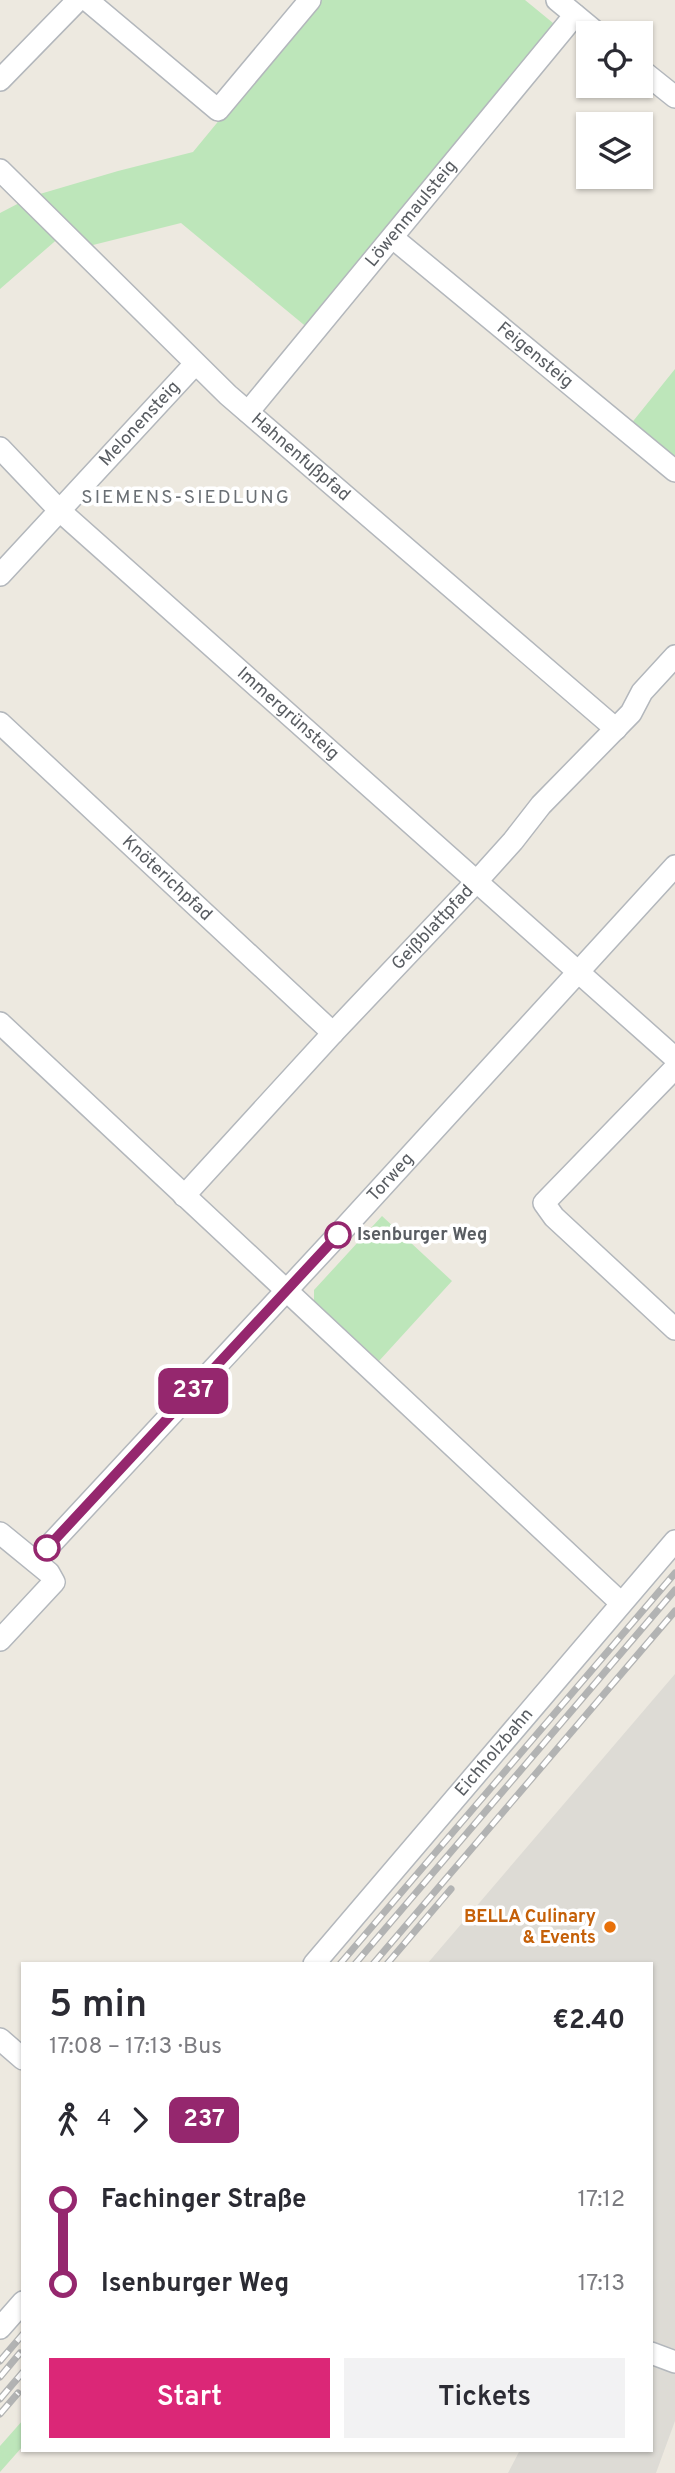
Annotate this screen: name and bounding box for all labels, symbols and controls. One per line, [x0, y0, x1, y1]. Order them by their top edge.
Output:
map controls [576, 21, 653, 189]
button: locate [576, 21, 653, 98]
button: layers [576, 112, 653, 189]
street label: Löwenmaulsteig [361, 155, 462, 272]
street label: Feigensteig [492, 317, 578, 393]
street label: Melonensteig [95, 376, 185, 471]
street label: Hahnenfußpfad [246, 408, 355, 507]
district label: SIEMENS-SIEDLUNG [81, 486, 291, 510]
street label: Immergrünsteig [232, 662, 344, 765]
street label: Knöterichpfad [117, 831, 217, 926]
street label: Geißblattpfad [387, 880, 479, 975]
street label: Torweg [362, 1148, 419, 1207]
marker: Isenburger Weg [325, 1222, 351, 1248]
place label: Isenburger Weg [357, 1224, 487, 1247]
line badge: 237 [153, 1368, 233, 1414]
text: 237 [172, 1376, 214, 1406]
unlabelled marker [34, 1535, 60, 1561]
street label: Eichholzbahn [450, 1704, 539, 1802]
place label: BELLA Culinary & Events [464, 1906, 596, 1950]
marker: BELLA Culinary & Events [602, 1919, 618, 1935]
text: 5 min [49, 1982, 147, 2031]
text: €2.40 [552, 2005, 625, 2038]
text: 17:08 – 17:13 · Bus [49, 2033, 222, 2062]
icon: walk [49, 2101, 87, 2139]
icon: forward [121, 2101, 159, 2139]
text: 4 [97, 2105, 111, 2134]
text: 237 [183, 2105, 225, 2135]
text: Fachinger Straße [101, 2184, 306, 2217]
text: 17:12 [578, 2186, 625, 2215]
text: Isenburger Weg [101, 2268, 289, 2301]
text: 17:13 [578, 2270, 625, 2299]
button: Start [49, 2358, 330, 2438]
button: Tickets [344, 2358, 625, 2438]

